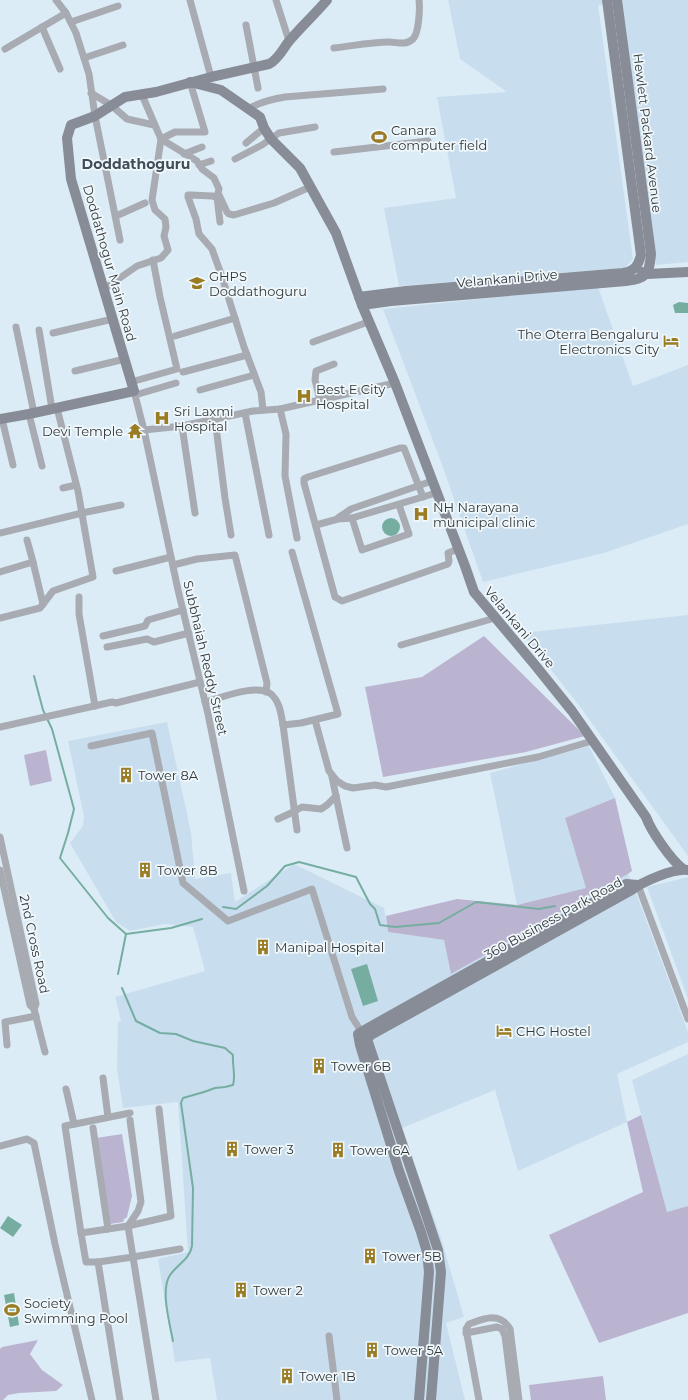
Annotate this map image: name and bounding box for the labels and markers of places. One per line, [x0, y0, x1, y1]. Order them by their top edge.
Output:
place label: Canara computer field [391, 122, 487, 153]
sports icon: Canara computer field [370, 128, 388, 146]
place label: GHPS Doddathoguru [209, 268, 307, 299]
school or university icon: GHPS Doddathoguru [188, 274, 206, 292]
place label: The Oterra Bengaluru Electronics City [518, 326, 660, 357]
hotel icon: The Oterra Bengaluru Electronics City [662, 332, 680, 350]
place label: Best E City Hospital [316, 381, 386, 412]
hospital icon: Best E City Hospital [295, 387, 313, 405]
place label: Sri Laxmi Hospital [174, 403, 234, 434]
hospital icon: Sri Laxmi Hospital [153, 409, 171, 427]
temple icon: Devi Temple [126, 422, 144, 440]
place label: Devi Temple [42, 423, 123, 439]
place label: NH Narayana municipal clinic [433, 499, 536, 530]
hospital icon: NH Narayana municipal clinic [412, 505, 430, 523]
building icon: Tower 8A [117, 766, 135, 784]
place label: Tower 8A [138, 767, 199, 783]
building icon: Tower 8B [136, 861, 154, 879]
place label: Tower 8B [157, 862, 218, 878]
building icon: Manipal Hospital [254, 938, 272, 956]
place label: Manipal Hospital [275, 939, 384, 955]
hotel icon: CHG Hostel [495, 1022, 513, 1040]
place label: CHG Hostel [516, 1023, 591, 1039]
building icon: Tower 6B [310, 1057, 328, 1075]
place label: Tower 6B [331, 1058, 391, 1074]
building icon: Tower 3 [223, 1140, 241, 1158]
place label: Tower 3 [244, 1141, 294, 1157]
building icon: Tower 6A [329, 1141, 347, 1159]
place label: Tower 6A [350, 1142, 410, 1158]
building icon: Tower 5B [361, 1247, 379, 1265]
place label: Tower 5B [382, 1248, 442, 1264]
building icon: Tower 2 [232, 1281, 250, 1299]
place label: Tower 2 [253, 1282, 303, 1298]
place label: Society Swimming Pool [24, 1295, 128, 1326]
sports icon: Society Swimming Pool [3, 1301, 21, 1319]
building icon: Tower 5A [363, 1341, 381, 1359]
place label: Tower 5A [384, 1342, 444, 1358]
building icon: Tower 1B [278, 1367, 296, 1385]
place label: Tower 1B [299, 1368, 356, 1384]

